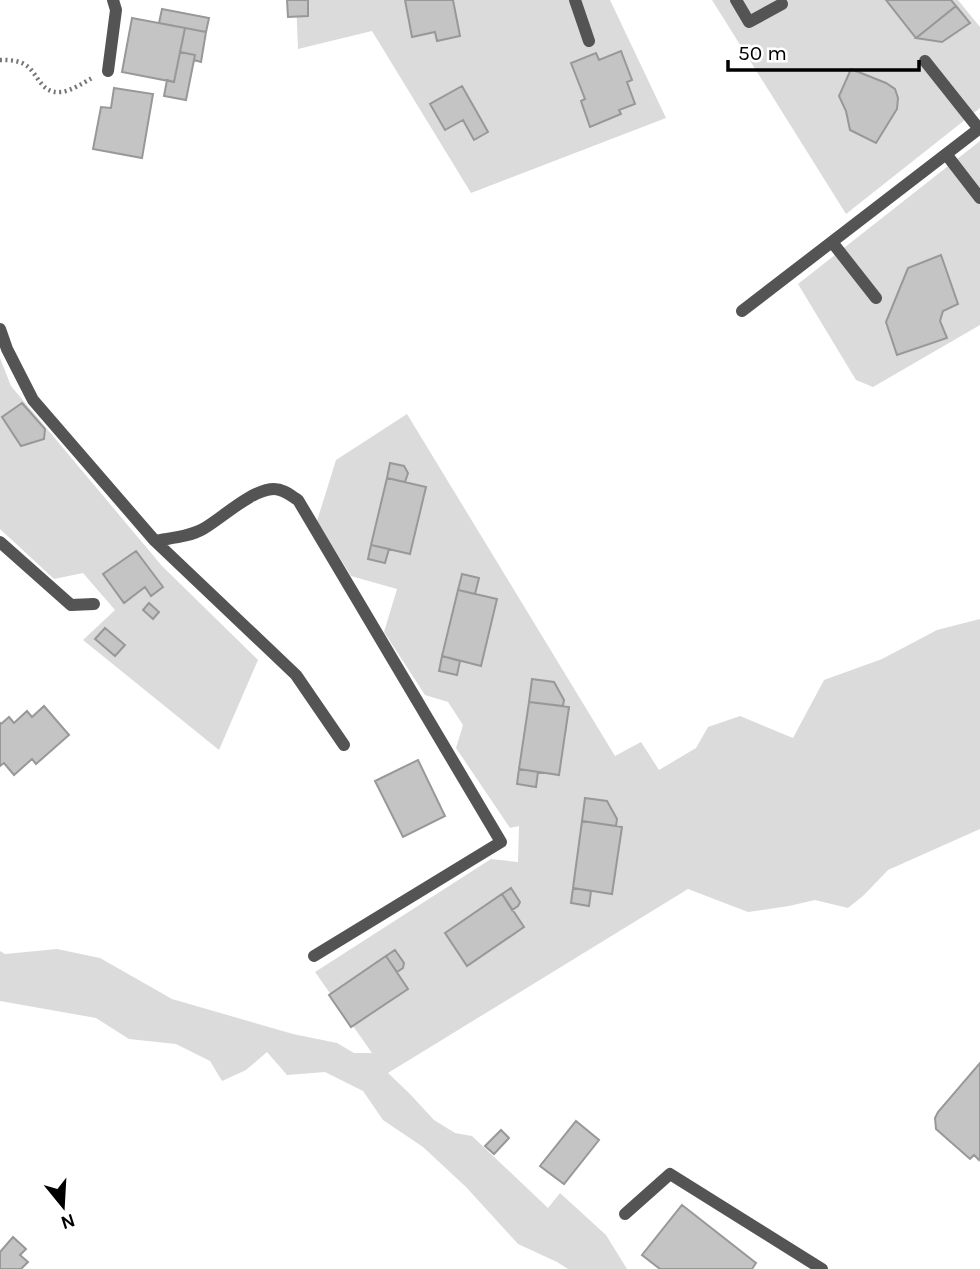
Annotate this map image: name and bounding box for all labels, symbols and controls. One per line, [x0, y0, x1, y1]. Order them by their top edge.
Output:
scale bar [728, 28, 919, 72]
text: 50 m [738, 41, 787, 65]
north arrow [28, 1171, 98, 1241]
text: N [58, 1209, 78, 1234]

